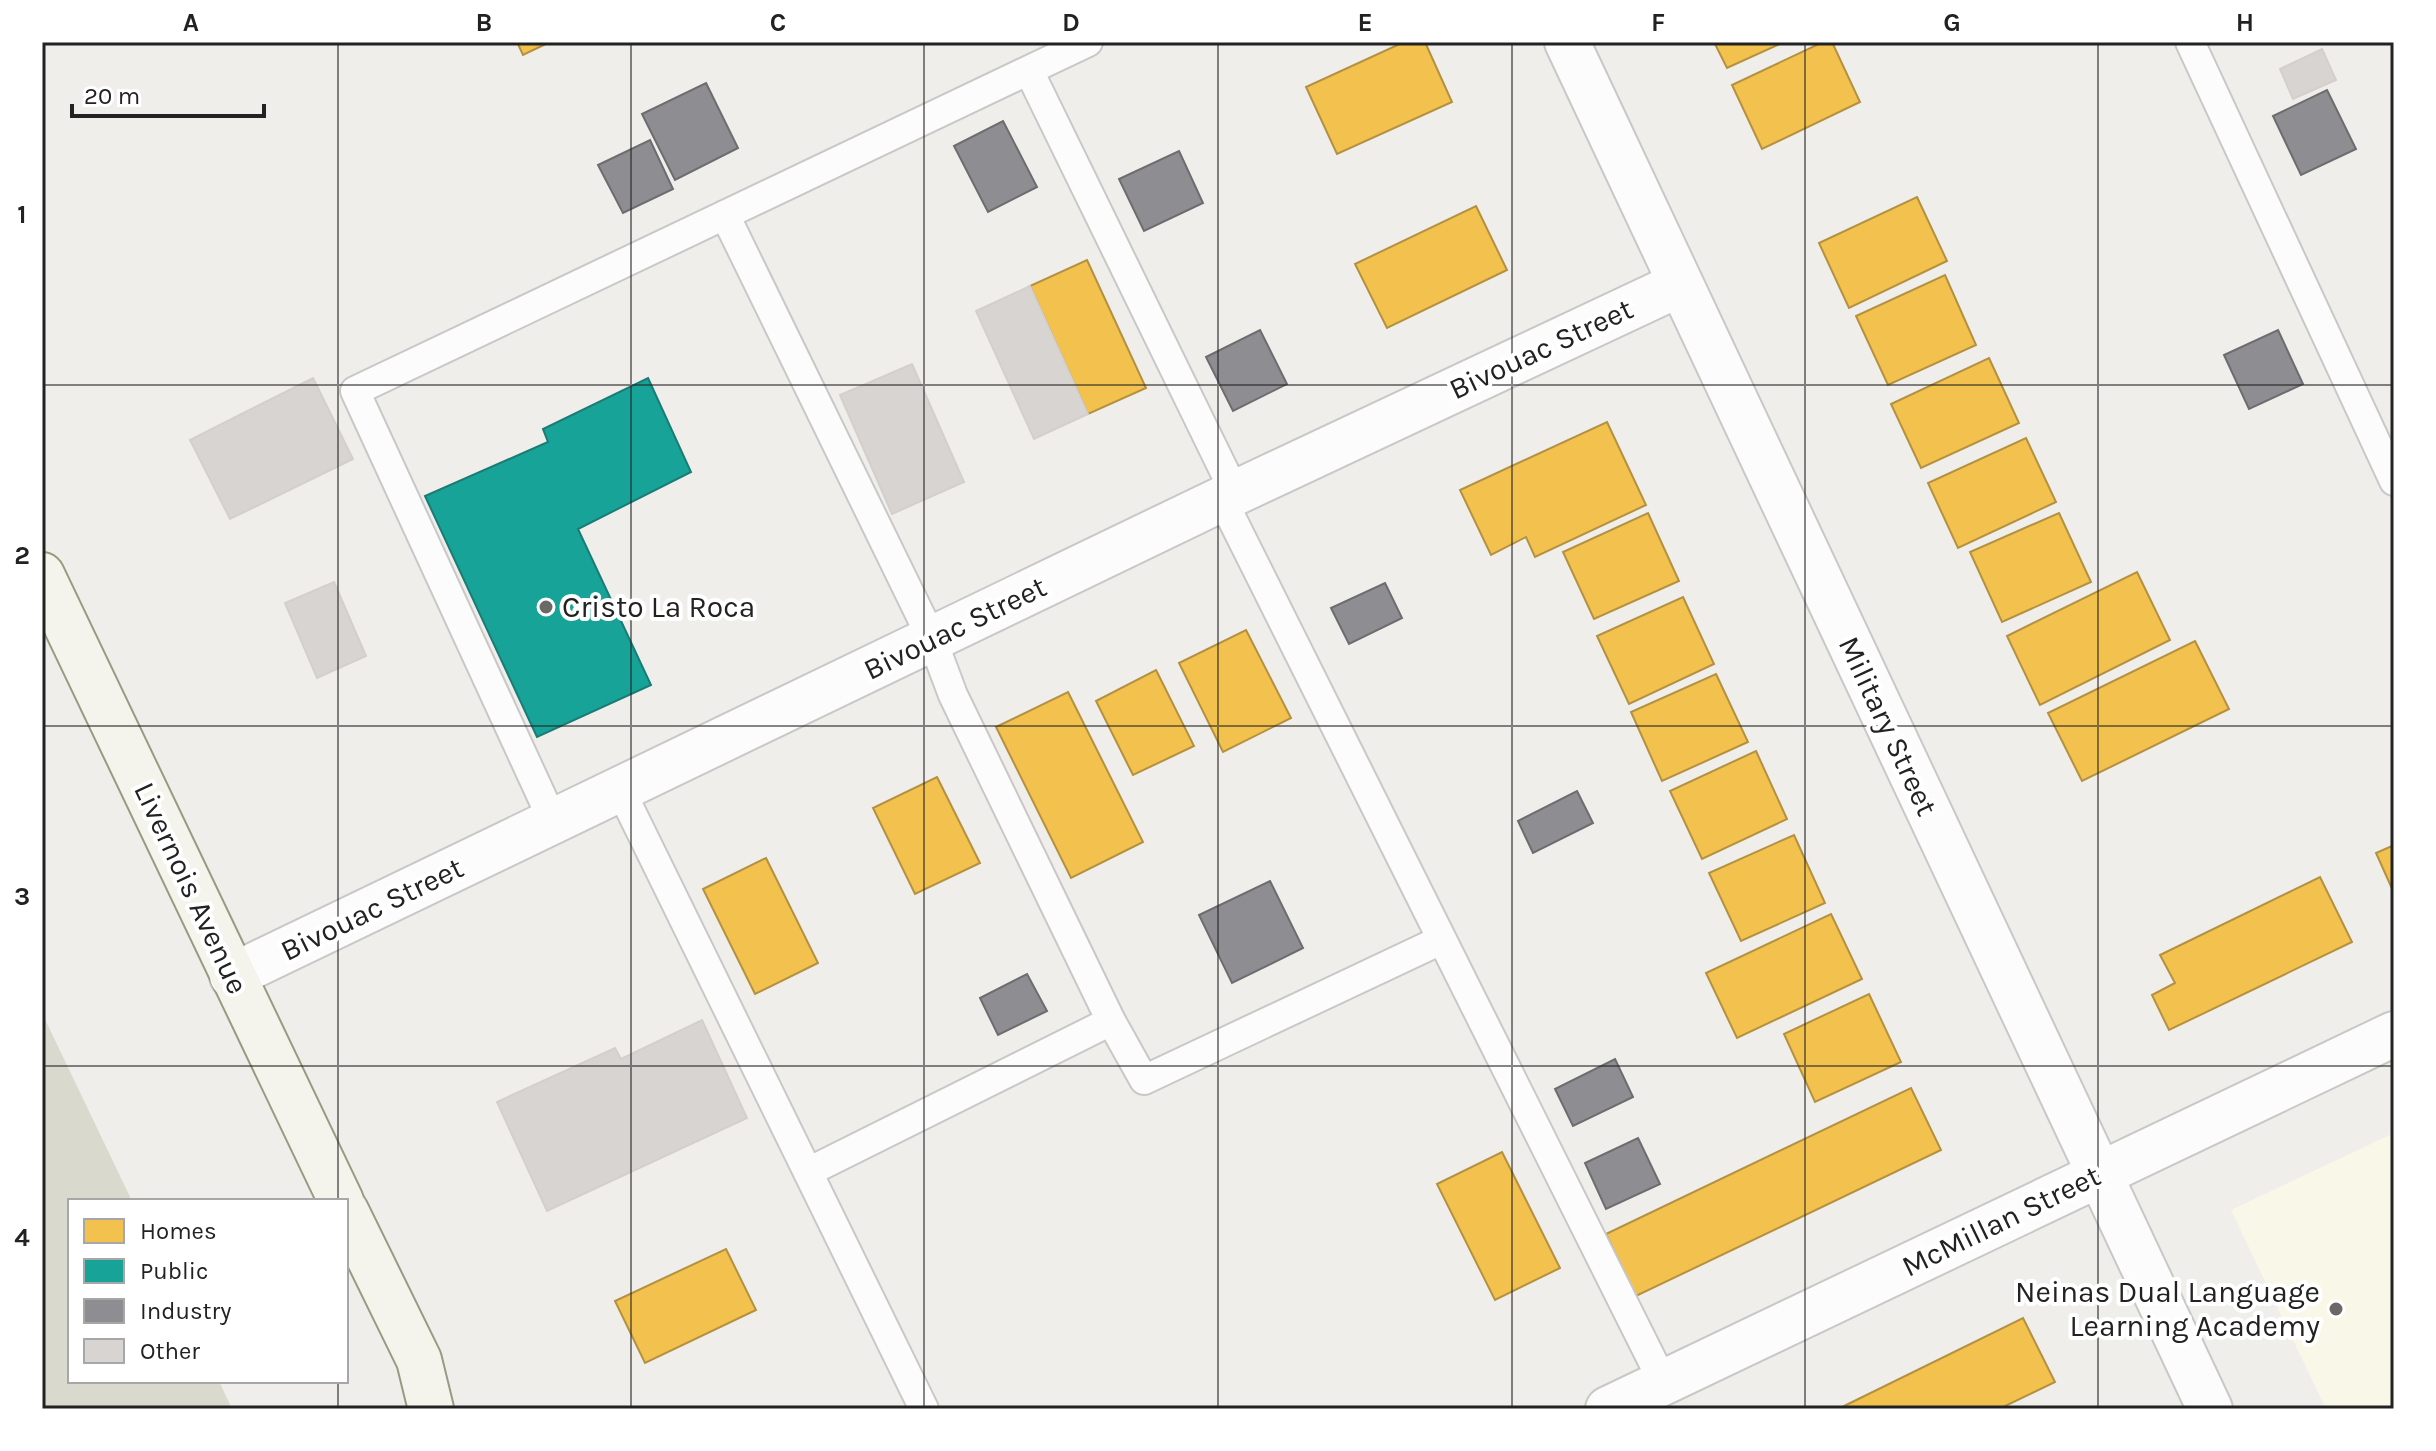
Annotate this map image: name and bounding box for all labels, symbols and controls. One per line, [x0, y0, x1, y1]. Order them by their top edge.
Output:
text: A [183, 7, 199, 38]
text: B [476, 7, 492, 38]
text: C [770, 7, 786, 38]
text: D [1062, 7, 1080, 38]
text: E [1357, 7, 1373, 38]
text: F [1651, 7, 1665, 38]
text: G [1943, 7, 1961, 38]
text: H [2236, 7, 2254, 38]
scale bar [72, 68, 264, 118]
text: 20 m [84, 82, 140, 110]
text: 1 [17, 199, 27, 230]
street label: Bivouac Street [1443, 291, 1639, 407]
text: 2 [14, 540, 30, 571]
street label: Bivouac Street [858, 568, 1052, 688]
place label: Cristo La Roca [562, 589, 755, 625]
marker: Cristo La Roca [537, 598, 555, 616]
street label: Military Street [1831, 631, 1945, 821]
street label: Livernois Avenue [126, 776, 256, 1000]
street label: Bivouac Street [275, 849, 469, 969]
text: 3 [14, 881, 30, 912]
street label: McMillan Street [1896, 1157, 2106, 1285]
legend [68, 1199, 348, 1383]
text: Homes [140, 1217, 217, 1245]
text: 4 [14, 1222, 30, 1253]
text: Public [140, 1257, 208, 1285]
place label: Neinas Dual Language Learning Academy [2015, 1274, 2320, 1344]
text: Industry [140, 1297, 231, 1325]
marker: Neinas Dual Language Learning Academy [2327, 1300, 2345, 1318]
text: Other [140, 1337, 200, 1365]

